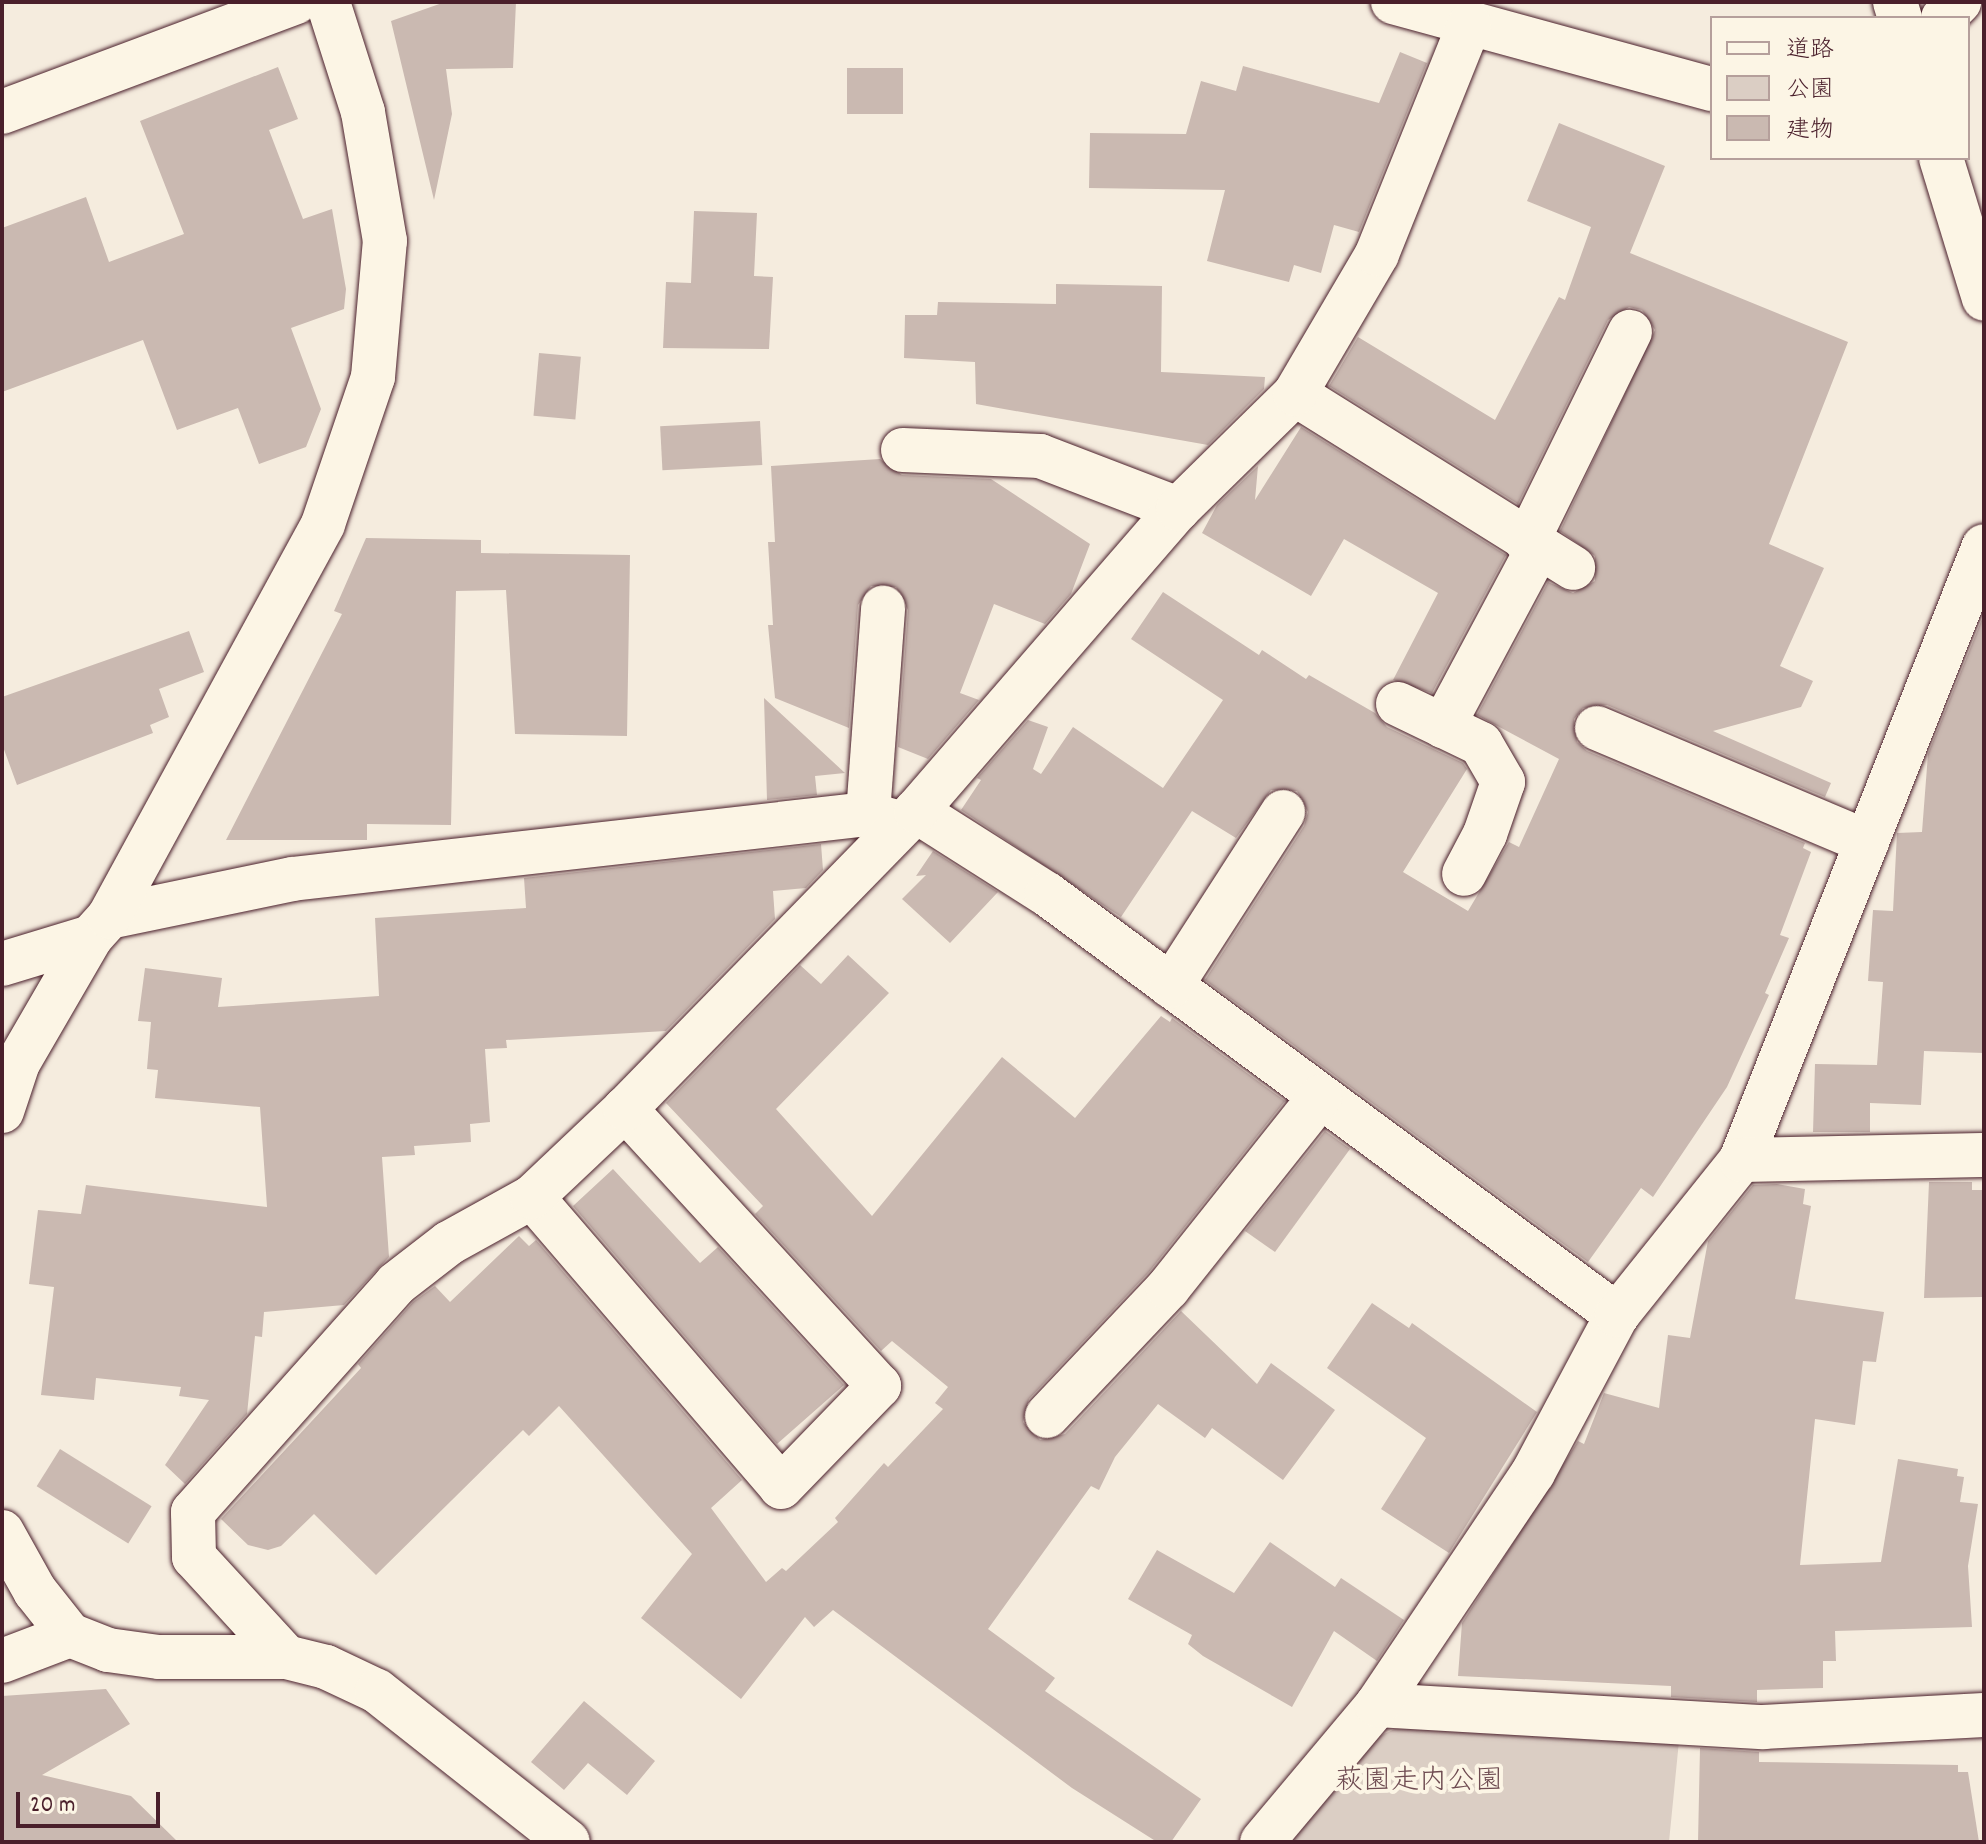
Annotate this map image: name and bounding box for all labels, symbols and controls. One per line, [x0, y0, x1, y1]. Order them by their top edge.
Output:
legend [1710, 16, 1970, 160]
text: 道路 [1786, 34, 1834, 68]
text: 公園 [1786, 74, 1834, 108]
text: 建物 [1786, 114, 1834, 148]
park label: 萩園走内公園 [1335, 1766, 1503, 1800]
scale bar [20, 1776, 164, 1826]
text: 20 m [30, 1789, 76, 1823]

